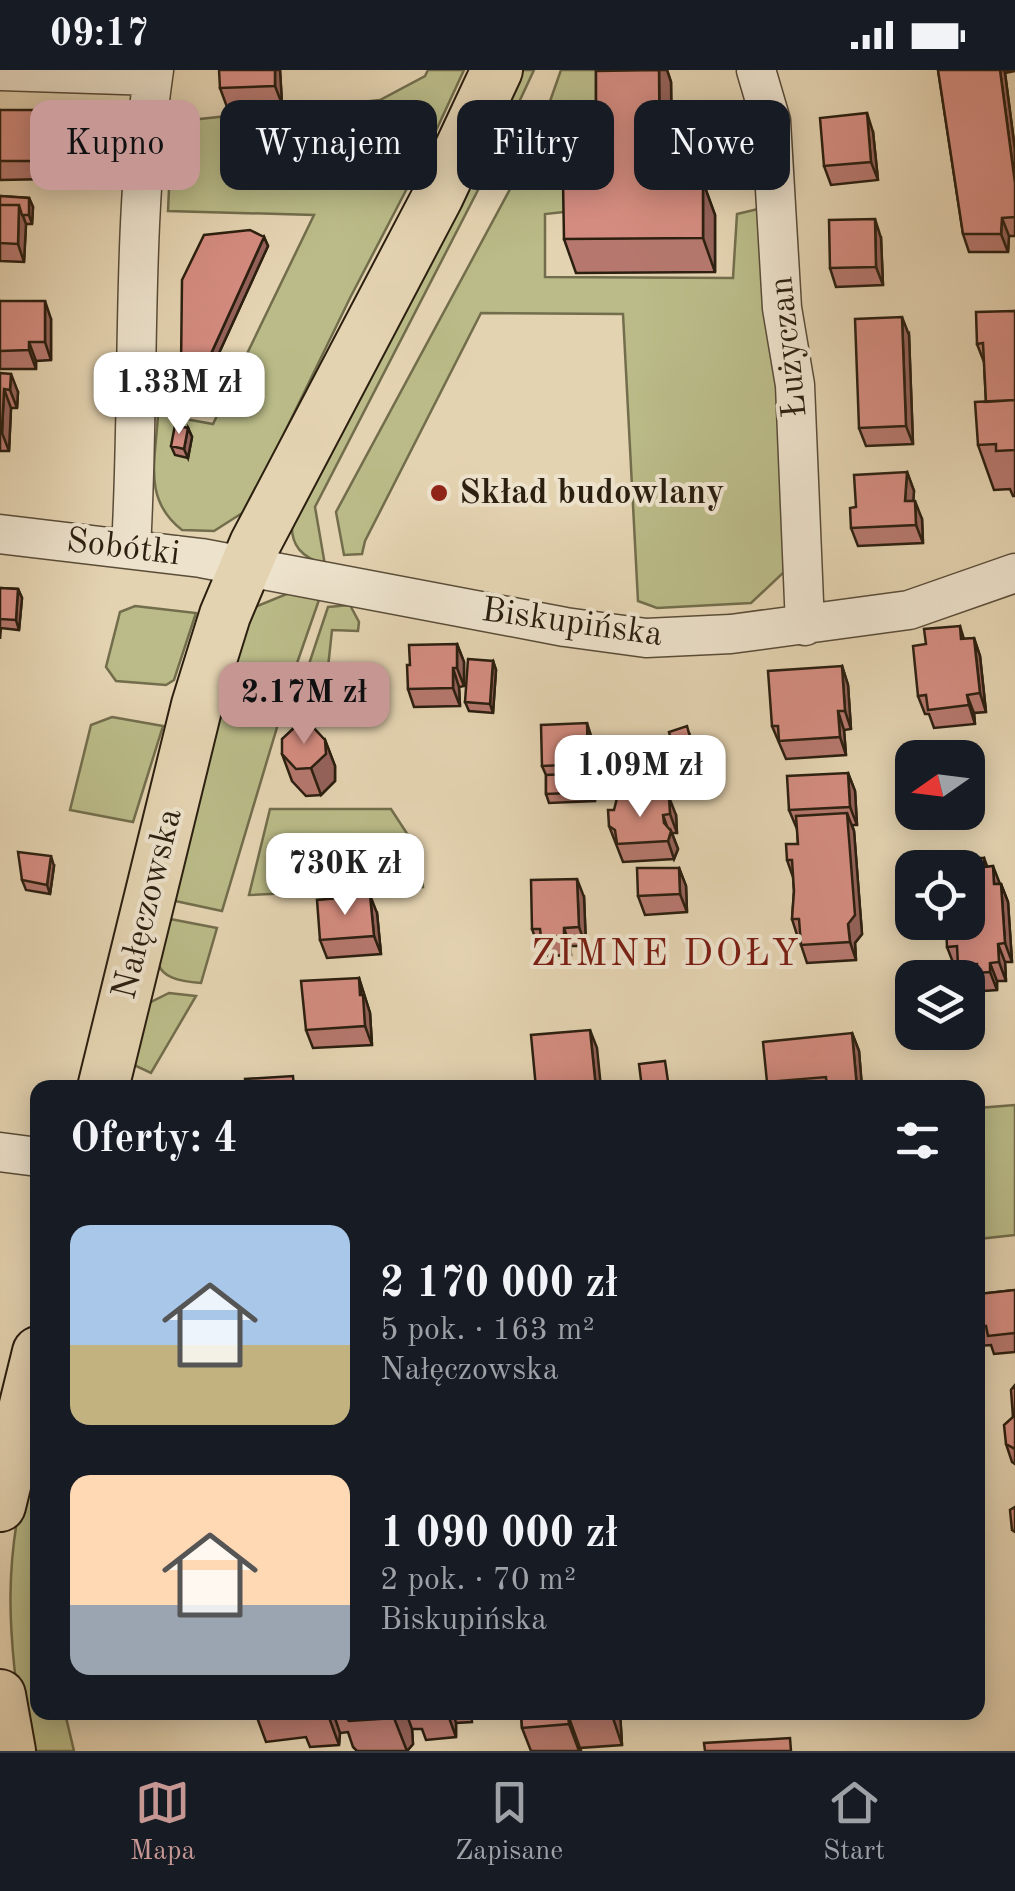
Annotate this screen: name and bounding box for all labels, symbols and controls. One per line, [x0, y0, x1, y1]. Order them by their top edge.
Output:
text: 09:17 [50, 16, 149, 54]
chip: Kupno [30, 100, 200, 190]
chip: Wynajem [220, 100, 437, 190]
chip: Filtry [457, 100, 614, 190]
chip: Nowe [634, 100, 790, 190]
street label: Łużyczan [764, 275, 814, 419]
pin: 1.33M zł [76, 352, 282, 437]
text: 1.33M zł [116, 368, 242, 400]
place label: Skład budowlany [459, 476, 725, 511]
marker: Skład budowlany [428, 482, 450, 504]
street label: Sobótki [64, 524, 182, 572]
street label: Biskupińska [479, 593, 665, 653]
pin: 2.17M zł [201, 662, 407, 747]
text: 2.17M zł [241, 678, 367, 710]
pin: 1.09M zł [537, 735, 743, 820]
north arrow [895, 740, 985, 830]
map controls [895, 740, 985, 1050]
text: 1.09M zł [577, 751, 703, 783]
street label: Nałęczowska [107, 805, 189, 1003]
pin: 730K zł [253, 833, 437, 918]
text: 730K zł [288, 849, 402, 881]
button: locate [895, 850, 985, 940]
district label: ZIMNE DOŁY [531, 936, 801, 974]
button: layers [895, 960, 985, 1050]
icon: filters [890, 1113, 945, 1168]
text: Oferty: 4 [70, 1119, 238, 1161]
text: 2 170 000 zł [380, 1264, 618, 1306]
icon: home [150, 1265, 270, 1385]
text: 5 pok. · 163 m² [380, 1315, 595, 1347]
text: Nałęczowska [380, 1355, 559, 1387]
text: 1 090 000 zł [380, 1514, 618, 1556]
icon: home [150, 1515, 270, 1635]
text: 2 pok. · 70 m² [380, 1565, 576, 1597]
text: Biskupińska [380, 1605, 547, 1637]
tab: Mapa [130, 1775, 195, 1870]
tab: Zapisane [455, 1775, 563, 1870]
tab: Start [823, 1775, 885, 1870]

